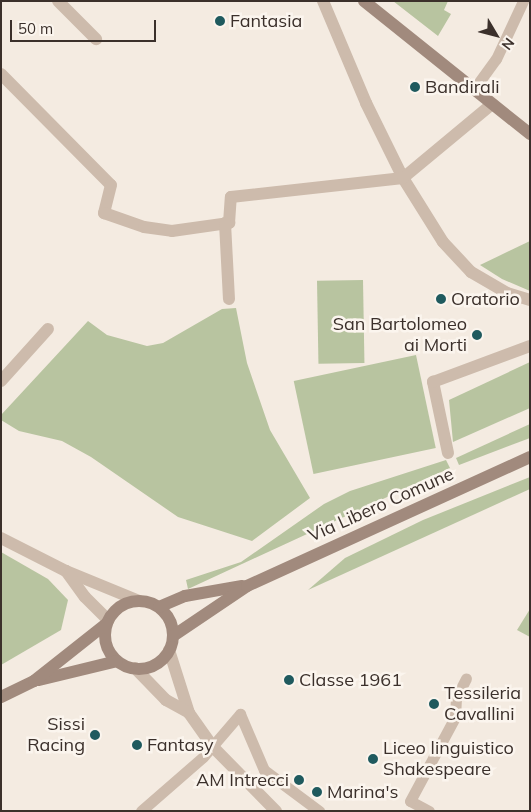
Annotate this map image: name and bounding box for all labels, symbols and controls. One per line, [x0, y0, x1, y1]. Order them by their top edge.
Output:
scale bar [12, 10, 159, 42]
place label: Fantasia [230, 10, 302, 32]
north arrow [471, 10, 521, 60]
marker: Fantasia [214, 15, 226, 27]
text: 50 m [18, 19, 53, 38]
text: N [498, 34, 518, 54]
place label: Bandirali [425, 76, 499, 98]
marker: Bandirali [409, 81, 421, 93]
place label: Oratorio [451, 288, 520, 310]
marker: Oratorio [435, 293, 447, 305]
place label: San Bartolomeo ai Morti [333, 314, 467, 356]
marker: San Bartolomeo ai Morti [471, 329, 483, 341]
street label: Via Libero Comune [305, 463, 457, 547]
place label: Classe 1961 [299, 669, 402, 691]
marker: Classe 1961 [283, 674, 295, 686]
place label: Tessileria Cavallini [444, 683, 521, 726]
marker: Tessileria Cavallini [428, 698, 440, 710]
place label: Sissi Racing [27, 714, 85, 756]
marker: Sissi Racing [89, 729, 101, 741]
place label: Fantasy [147, 734, 214, 756]
place label: Liceo linguistico Shakespeare [383, 738, 514, 781]
marker: Fantasy [131, 739, 143, 751]
marker: Liceo linguistico Shakespeare [367, 753, 379, 765]
place label: AM Intrecci [196, 769, 289, 791]
marker: AM Intrecci [293, 774, 305, 786]
place label: Marina's [327, 781, 398, 803]
marker: Marina's [311, 786, 323, 798]

